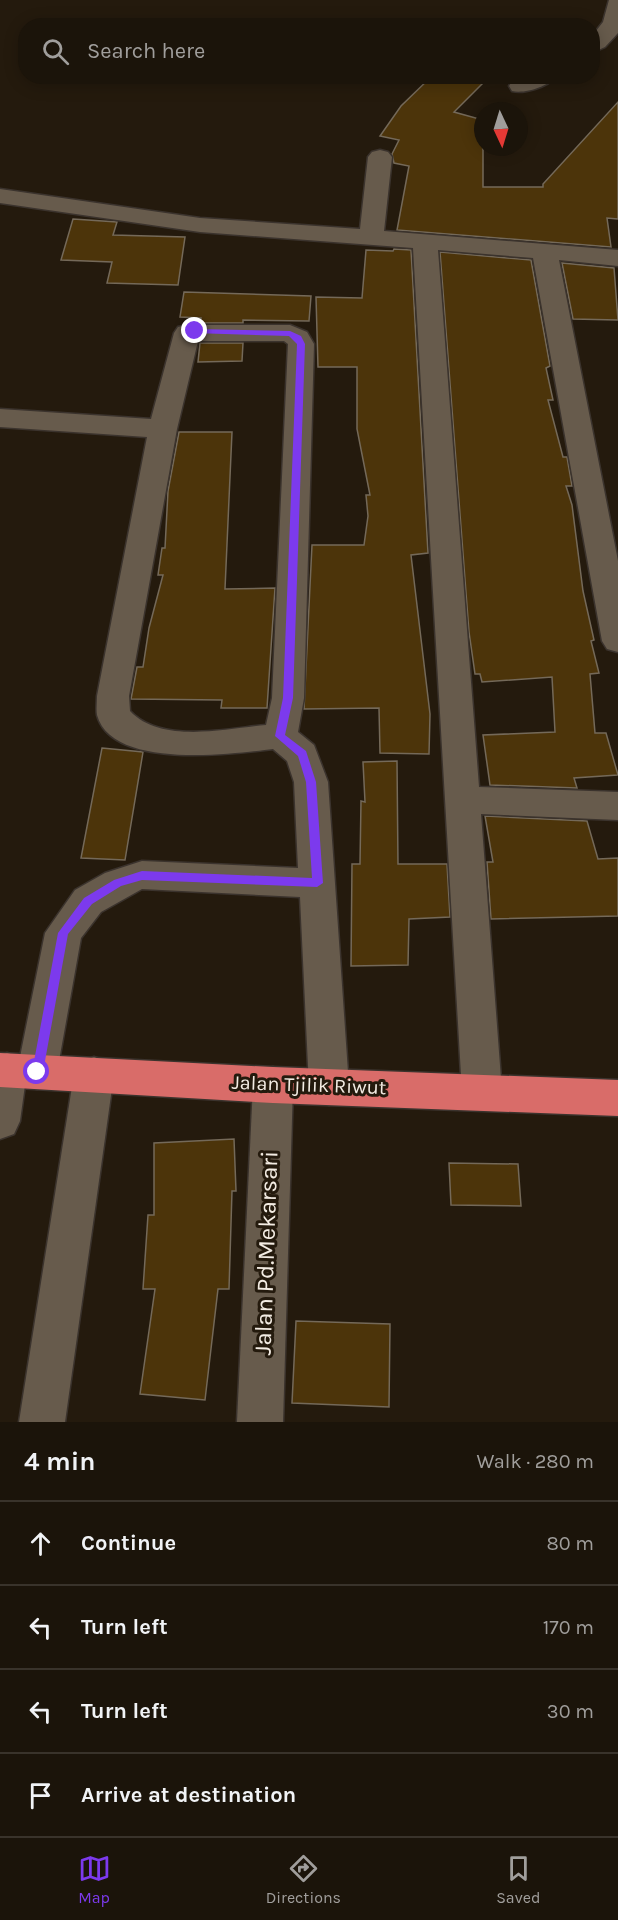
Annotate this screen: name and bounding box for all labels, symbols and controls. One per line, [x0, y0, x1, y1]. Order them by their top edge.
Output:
search box [18, 18, 600, 84]
icon: search [39, 35, 72, 68]
text: Search here [87, 38, 205, 64]
north arrow [474, 102, 528, 156]
route end [181, 317, 207, 343]
route start [23, 1058, 49, 1084]
street label: Jalan Tjilik Riwut [231, 1071, 387, 1099]
street label: Jalan Pd.Mekarsari [248, 1150, 284, 1356]
text: 4 min [24, 1446, 95, 1477]
text: Walk · 280 m [477, 1450, 594, 1473]
icon: ahead [24, 1527, 57, 1560]
text: Continue [81, 1530, 176, 1556]
text: 80 m [546, 1532, 594, 1555]
icon: left [24, 1611, 57, 1644]
text: Turn left [81, 1614, 168, 1640]
text: 170 m [543, 1616, 594, 1639]
icon: left [24, 1695, 57, 1728]
text: Turn left [81, 1698, 168, 1724]
text: 30 m [547, 1700, 594, 1723]
icon: arrive [24, 1779, 57, 1812]
text: Arrive at destination [81, 1782, 296, 1808]
tab: Map [78, 1852, 111, 1907]
tab: Directions [266, 1852, 341, 1907]
tab: Saved [496, 1852, 540, 1907]

